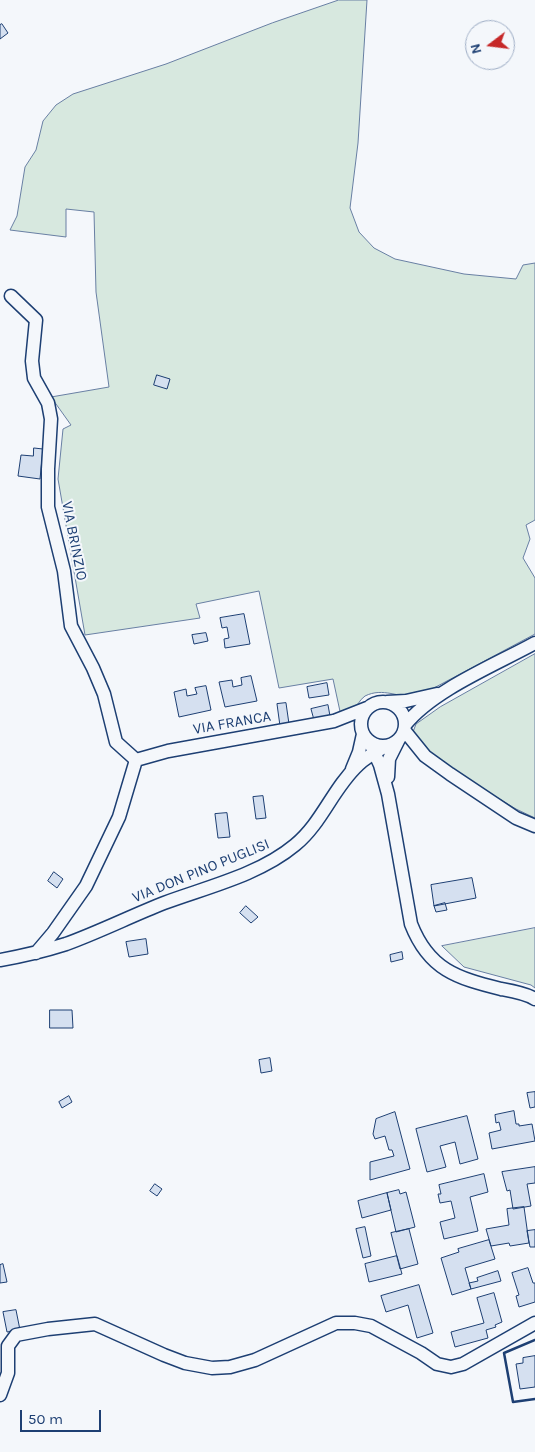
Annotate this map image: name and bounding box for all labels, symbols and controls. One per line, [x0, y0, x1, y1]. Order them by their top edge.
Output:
north arrow [465, 20, 515, 70]
text: N [466, 42, 486, 56]
street label: VIA BRINZIO [57, 500, 91, 582]
street label: VIA FRANCA [192, 707, 272, 739]
street label: VIA DON PINO PUGLISI [130, 835, 272, 907]
scale bar [22, 1400, 104, 1432]
text: 50 m [28, 1410, 63, 1428]

